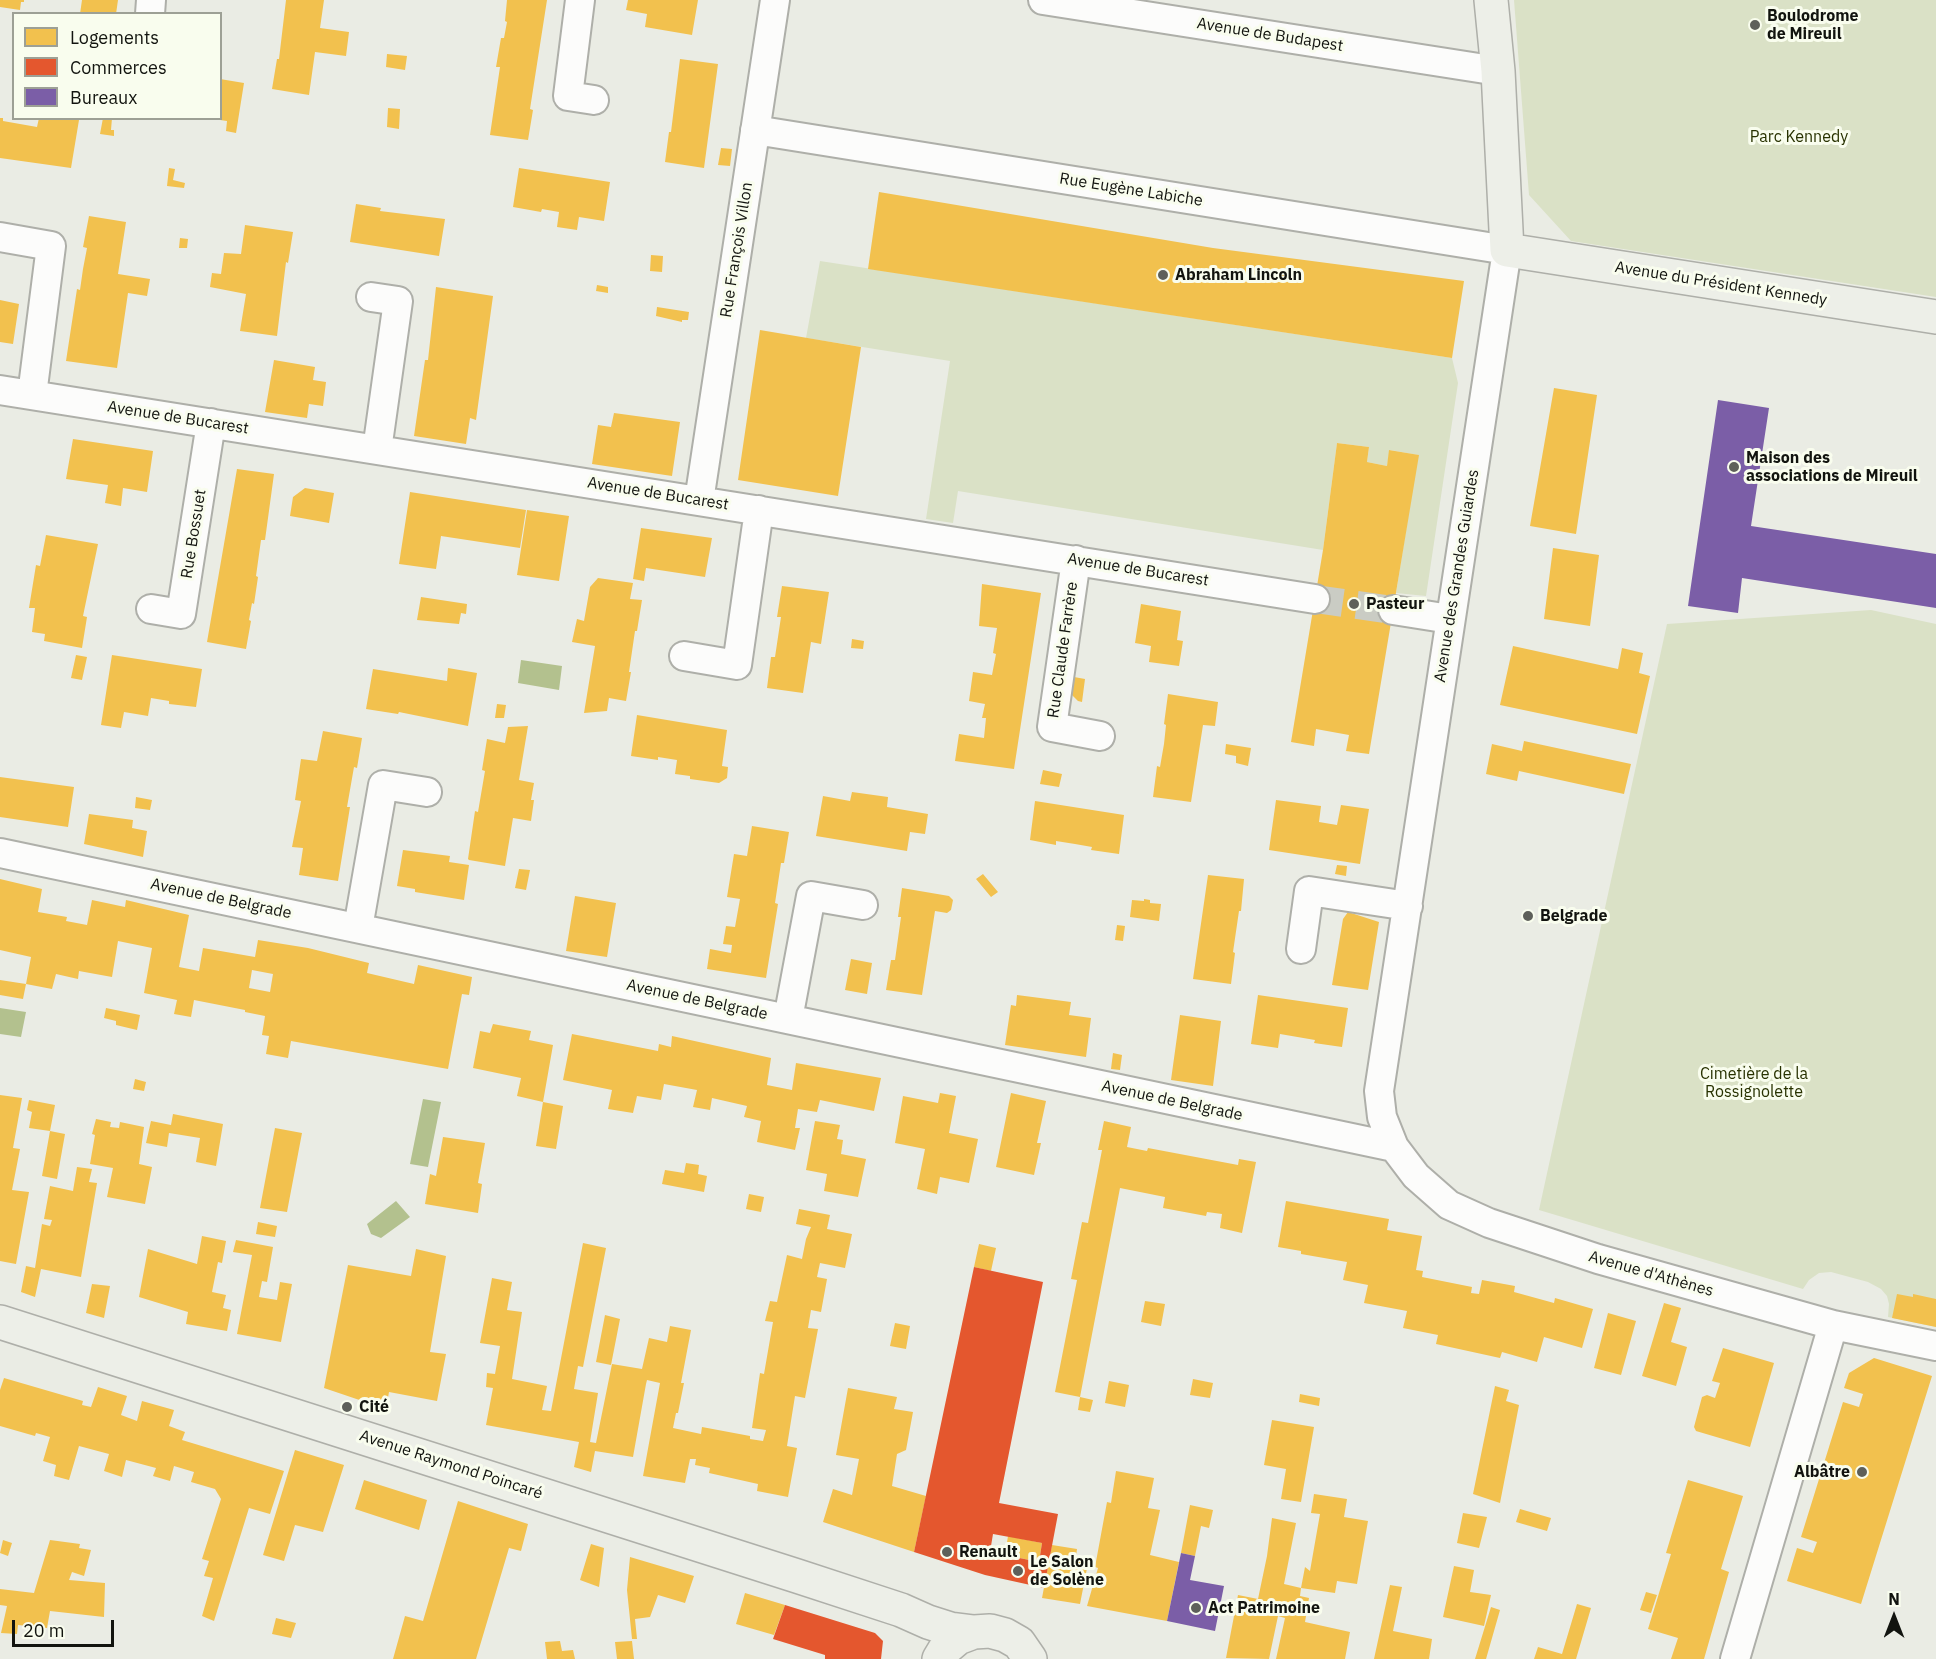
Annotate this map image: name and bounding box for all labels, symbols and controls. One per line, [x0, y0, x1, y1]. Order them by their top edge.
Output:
place label: Boulodrome de Mireuil [1767, 6, 1859, 44]
legend [12, 12, 222, 120]
street label: Avenue de Budapest [1196, 14, 1344, 56]
marker: Boulodrome de Mireuil [1748, 18, 1762, 32]
text: Logements [70, 26, 159, 49]
text: Commerces [70, 56, 167, 79]
text: Bureaux [70, 86, 137, 109]
park label: Parc Kennedy [1750, 127, 1848, 147]
street label: Rue Eugène Labiche [1058, 169, 1204, 211]
street label: Rue François Villon [717, 181, 757, 319]
street label: Avenue du Président Kennedy [1614, 258, 1828, 310]
place label: Abraham Lincoln [1175, 265, 1302, 285]
marker: Abraham Lincoln [1156, 268, 1170, 282]
street label: Avenue de Bucarest [106, 397, 250, 439]
place label: Maison des associations de Mireuil [1746, 448, 1918, 486]
marker: Maison des associations de Mireuil [1727, 460, 1741, 474]
street label: Avenue des Grandes Guiardes [1431, 468, 1483, 684]
street label: Avenue de Bucarest [586, 473, 730, 515]
street label: Rue Bossuet [177, 488, 211, 580]
street label: Avenue de Bucarest [1066, 549, 1210, 591]
street label: Rue Claude Farrère [1044, 581, 1082, 719]
place label: Pasteur [1366, 594, 1424, 614]
marker: Pasteur [1347, 597, 1361, 611]
street label: Avenue de Belgrade [149, 875, 293, 923]
place label: Belgrade [1540, 906, 1607, 926]
marker: Belgrade [1521, 909, 1535, 923]
street label: Avenue de Belgrade [625, 976, 769, 1024]
park label: Cimetière de la Rossignolette [1700, 1064, 1808, 1102]
street label: Avenue de Belgrade [1100, 1077, 1244, 1125]
street label: Avenue d'Athènes [1586, 1247, 1716, 1301]
place label: Cité [359, 1397, 389, 1417]
marker: Cité [340, 1400, 354, 1414]
street label: Avenue Raymond Poincaré [357, 1426, 545, 1504]
place label: Albâtre [1794, 1462, 1850, 1482]
marker: Albâtre [1855, 1465, 1869, 1479]
place label: Renault [959, 1542, 1018, 1562]
marker: Renault [940, 1545, 954, 1559]
place label: Le Salon de Solène [1030, 1552, 1104, 1590]
marker: Le Salon de Solène [1011, 1564, 1025, 1578]
north arrow [1864, 1587, 1924, 1647]
text: N [1888, 1589, 1900, 1609]
place label: Act Patrimoine [1208, 1598, 1320, 1618]
marker: Act Patrimoine [1189, 1601, 1203, 1615]
scale bar [15, 1608, 117, 1646]
text: 20 m [23, 1619, 65, 1642]

